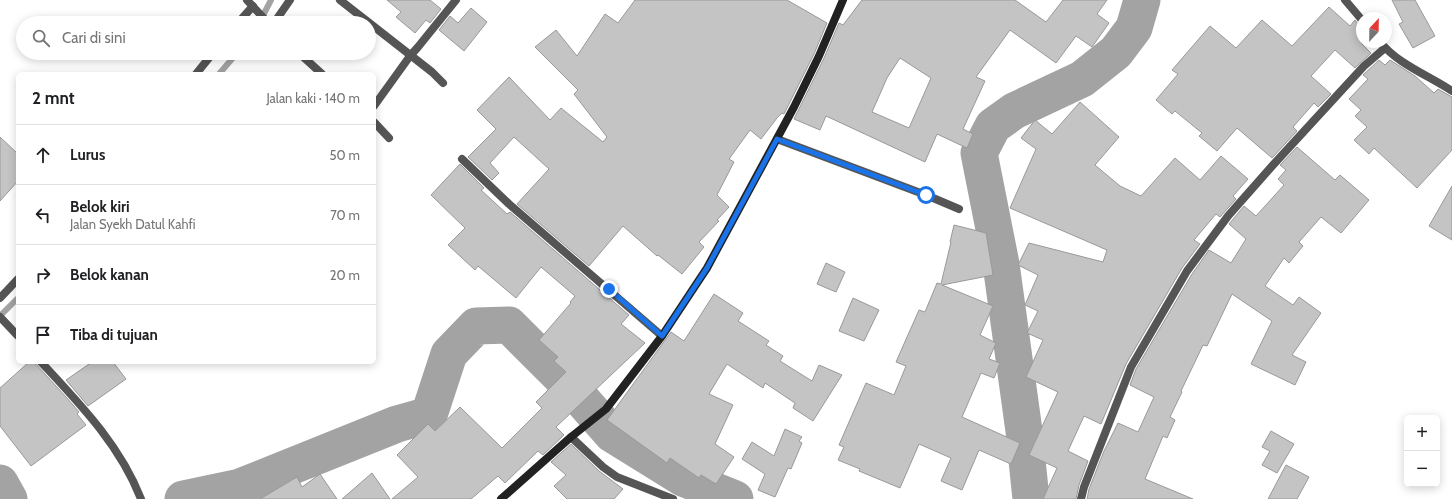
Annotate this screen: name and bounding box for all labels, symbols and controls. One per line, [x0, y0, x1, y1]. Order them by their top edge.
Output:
north arrow [1356, 12, 1392, 48]
search box [16, 16, 376, 60]
icon: search [30, 27, 52, 49]
text: Cari di sini [62, 29, 126, 47]
text: 2 mnt [32, 88, 75, 108]
text: Jalan kaki · 140 m [266, 90, 360, 106]
icon: ahead [32, 144, 54, 166]
text: Lurus [70, 146, 105, 164]
text: 50 m [330, 147, 360, 163]
route start [917, 186, 935, 204]
text: Belok kiri [70, 198, 130, 216]
icon: left [32, 204, 54, 226]
text: 70 m [330, 207, 360, 223]
text: Jalan Syekh Datul Kahfi [70, 216, 195, 232]
icon: right [32, 264, 54, 286]
text: Belok kanan [70, 266, 149, 284]
text: 20 m [330, 267, 360, 283]
route end [600, 280, 618, 298]
icon: arrive [32, 324, 54, 346]
text: Tiba di tujuan [70, 326, 158, 344]
map controls [1404, 415, 1440, 487]
button: + [1404, 415, 1440, 451]
button: − [1404, 451, 1440, 487]

